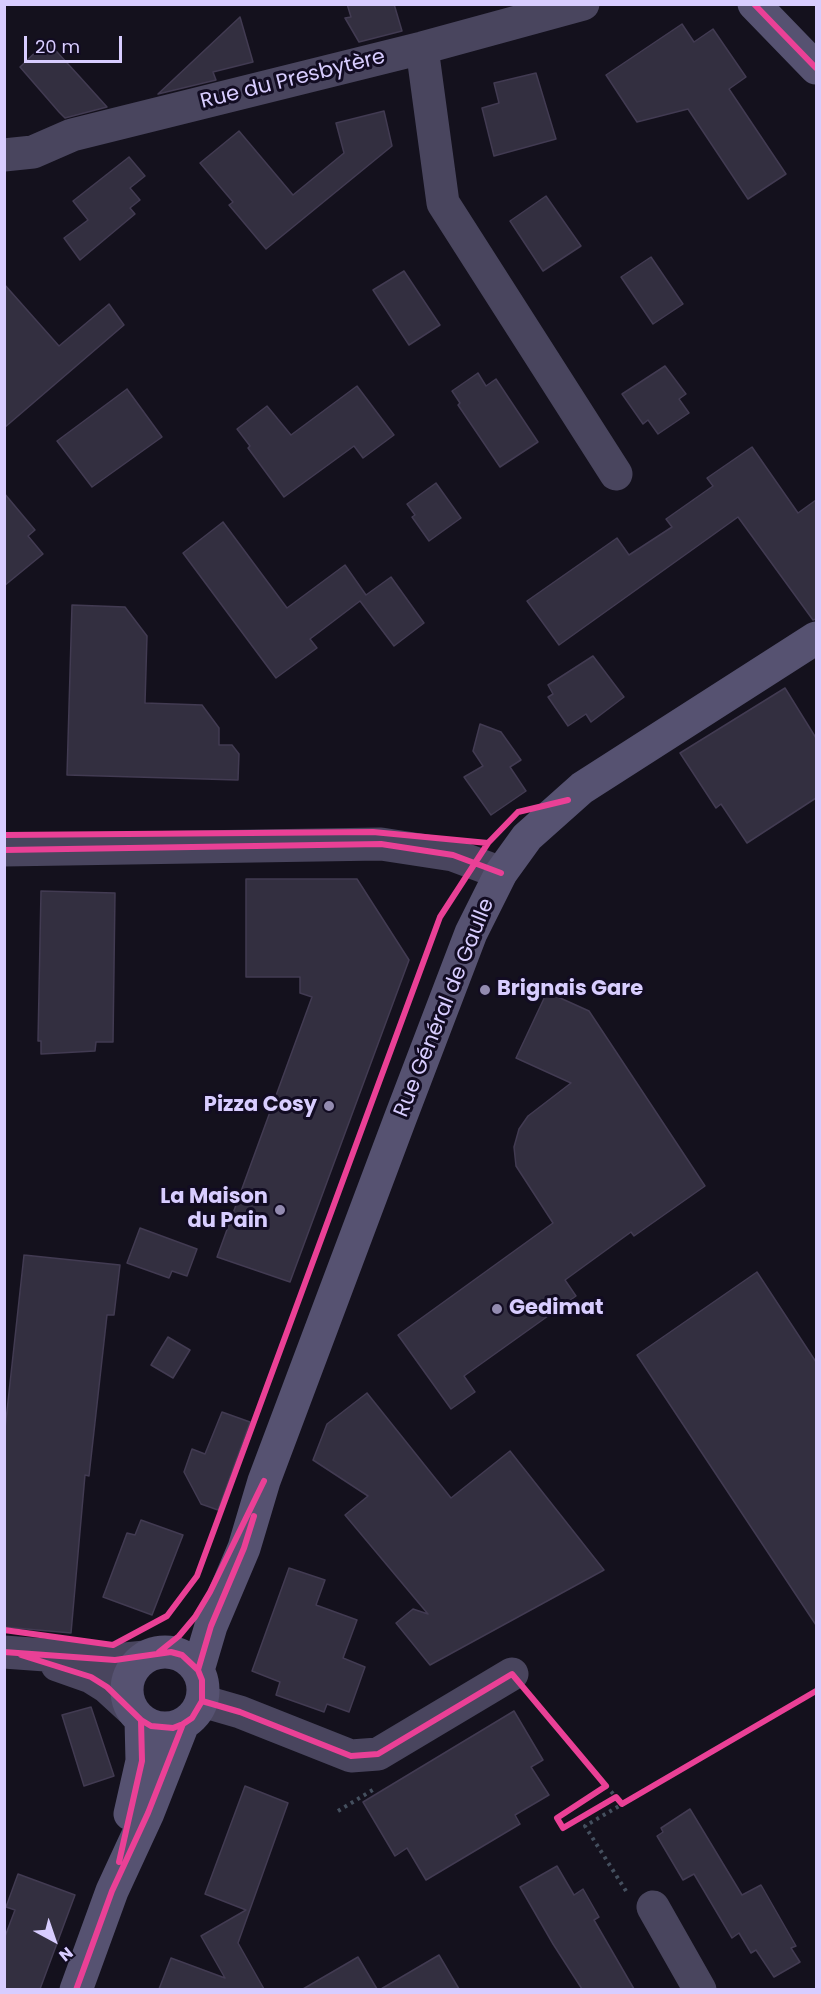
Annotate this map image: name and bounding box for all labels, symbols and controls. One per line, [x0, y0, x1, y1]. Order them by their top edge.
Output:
scale bar [27, 24, 124, 62]
text: 20 m [35, 34, 80, 59]
street label: Rue du Presbytère [198, 45, 388, 115]
street label: Rue Général de Gaulle [390, 895, 500, 1121]
place label: Brignais Gare [497, 977, 643, 1003]
marker: Brignais Gare [478, 983, 492, 997]
place label: Pizza Cosy [204, 1093, 317, 1119]
marker: Pizza Cosy [322, 1099, 336, 1113]
place label: La Maison du Pain [160, 1185, 268, 1235]
marker: La Maison du Pain [273, 1203, 287, 1217]
place label: Gedimat [509, 1296, 603, 1322]
marker: Gedimat [490, 1302, 504, 1316]
north arrow [24, 1910, 84, 1970]
text: N [54, 1941, 78, 1967]

